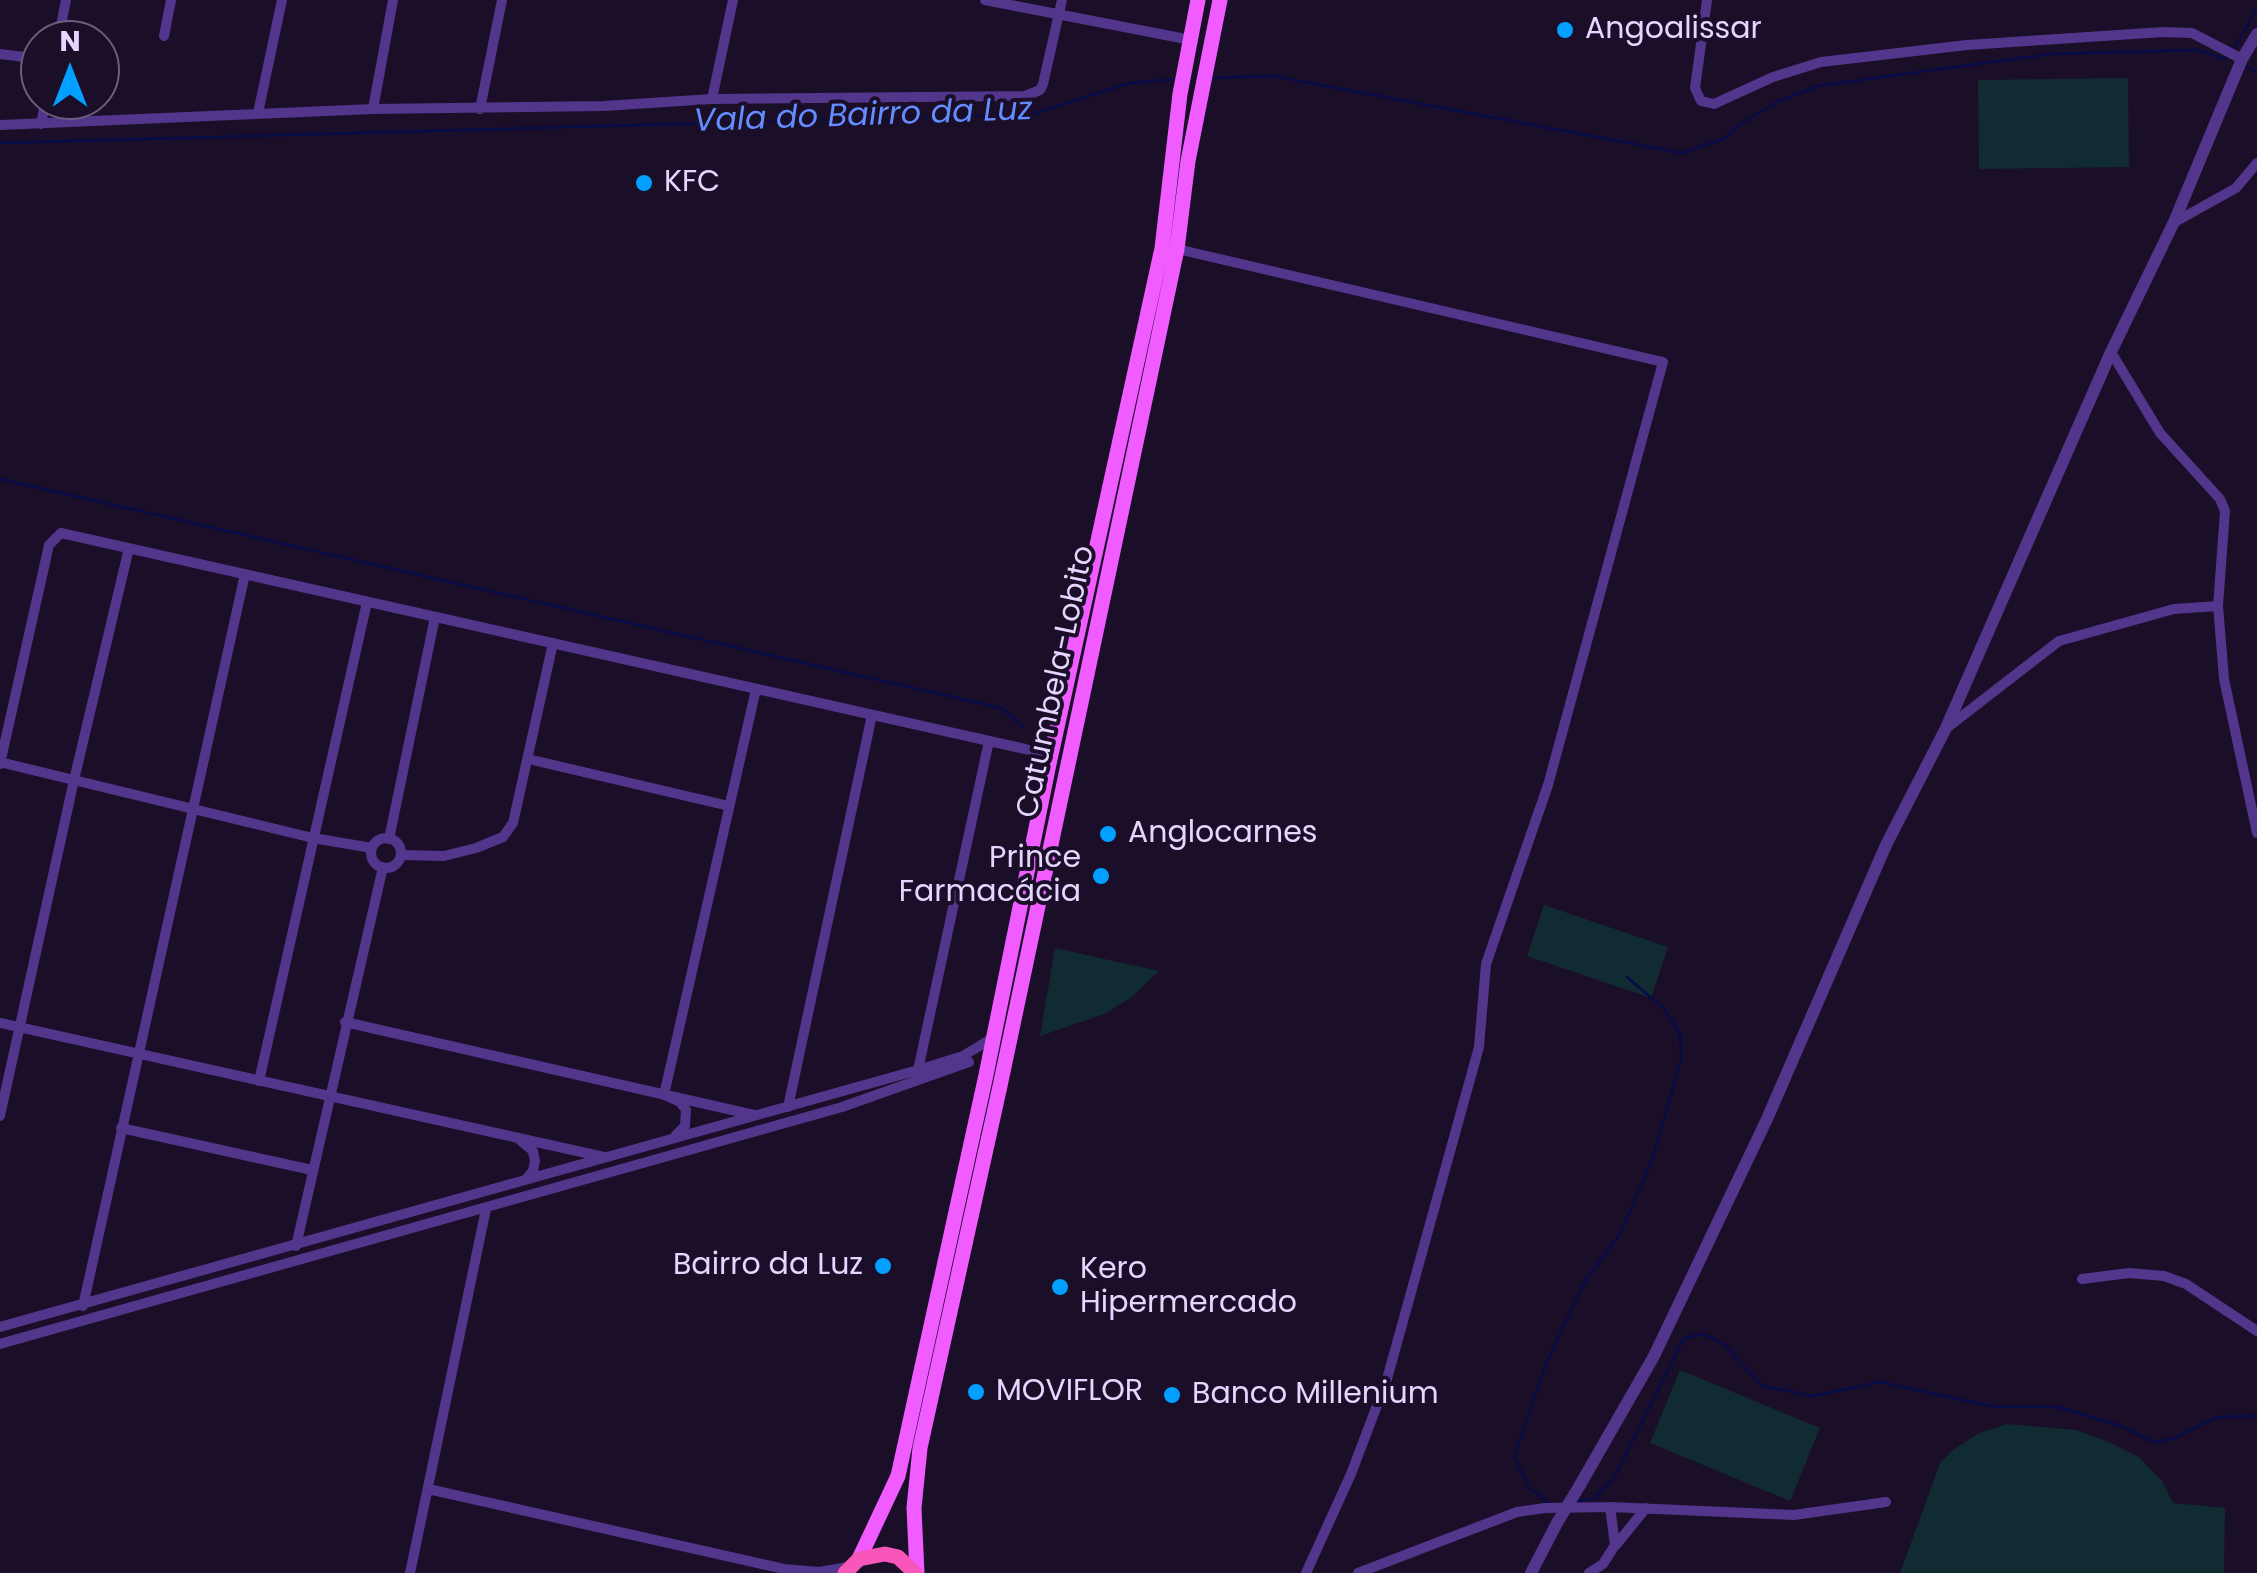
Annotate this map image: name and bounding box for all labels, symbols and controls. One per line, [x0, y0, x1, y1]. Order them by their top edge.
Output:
place label: Angoalissar [1585, 12, 1762, 48]
marker: Angoalissar [1554, 19, 1576, 41]
north arrow [20, 20, 120, 120]
text: N [59, 22, 81, 61]
water label: Vala do Bairro da Luz [693, 92, 1033, 142]
place label: KFC [664, 165, 720, 201]
marker: KFC [633, 172, 655, 194]
street label: Catumbela-Lobito [1011, 543, 1103, 821]
place label: Anglocarnes [1128, 816, 1317, 852]
marker: Anglocarnes [1097, 823, 1119, 845]
place label: Prince Farmacácia [899, 841, 1081, 912]
marker: Prince Farmacácia [1090, 865, 1112, 887]
place label: Bairro da Luz [673, 1248, 863, 1284]
place label: Kero Hipermercado [1080, 1252, 1297, 1322]
marker: Bairro da Luz [872, 1255, 894, 1277]
marker: Kero Hipermercado [1049, 1276, 1071, 1298]
place label: MOVIFLOR [996, 1374, 1143, 1410]
place label: Banco Millenium [1192, 1377, 1439, 1413]
marker: MOVIFLOR [965, 1381, 987, 1403]
marker: Banco Millenium [1161, 1384, 1183, 1406]

